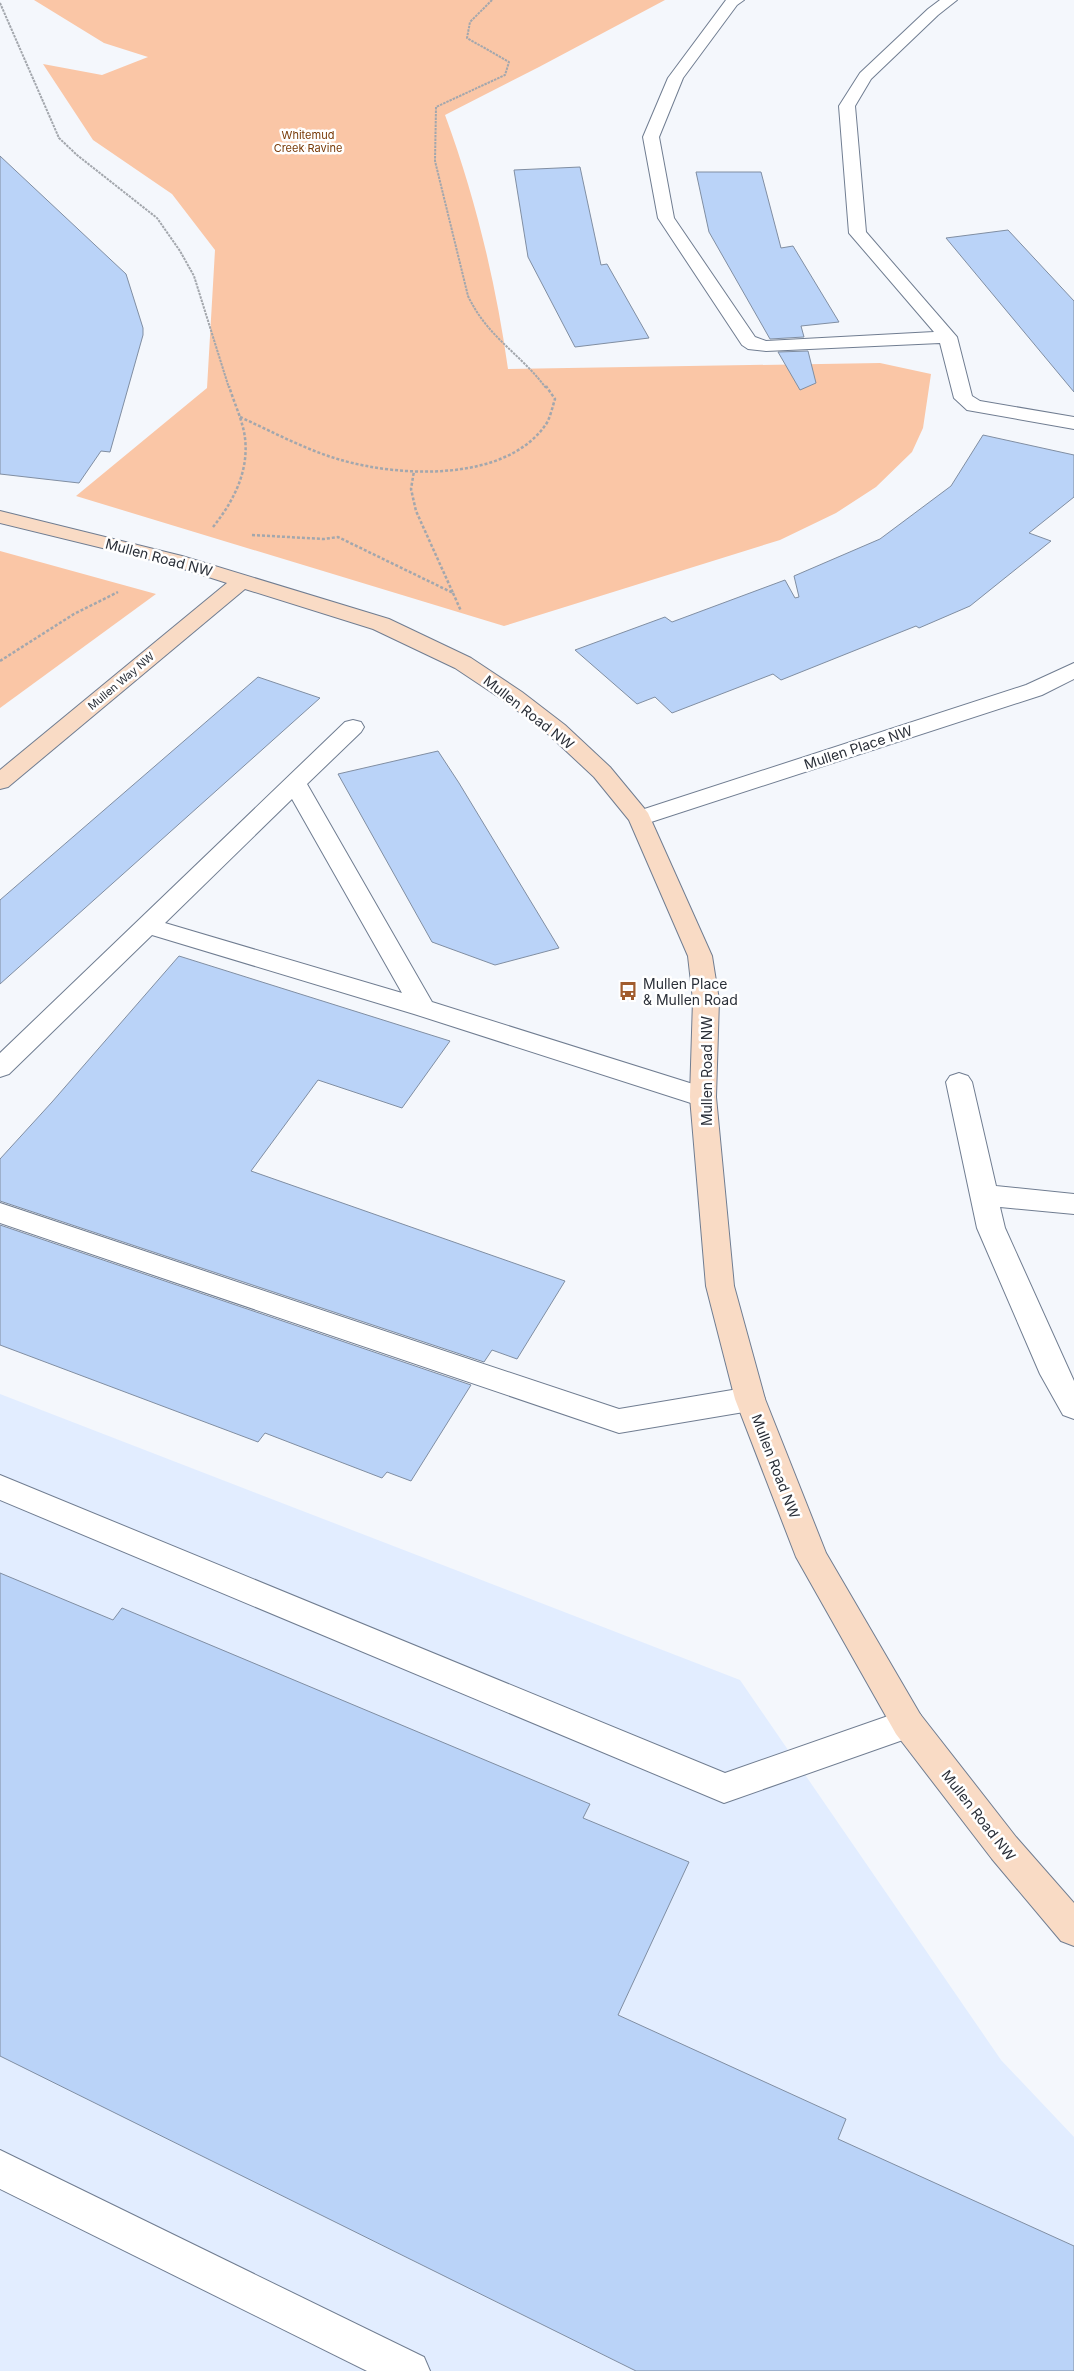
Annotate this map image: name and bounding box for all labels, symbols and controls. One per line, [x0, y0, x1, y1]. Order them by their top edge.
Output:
park label: Whitemud Creek Ravine [274, 128, 342, 155]
street label: Mullen Road NW [104, 535, 215, 580]
street label: Mullen Way NW [85, 649, 157, 713]
street label: Mullen Road NW [480, 671, 578, 753]
street label: Mullen Place NW [802, 721, 914, 772]
place label: Mullen Place & Mullen Road [643, 975, 738, 1008]
bus stop icon: Mullen Place & Mullen Road [617, 980, 639, 1002]
street label: Mullen Road NW [698, 1016, 715, 1126]
street label: Mullen Road NW [748, 1412, 804, 1521]
street label: Mullen Road NW [938, 1766, 1020, 1864]

